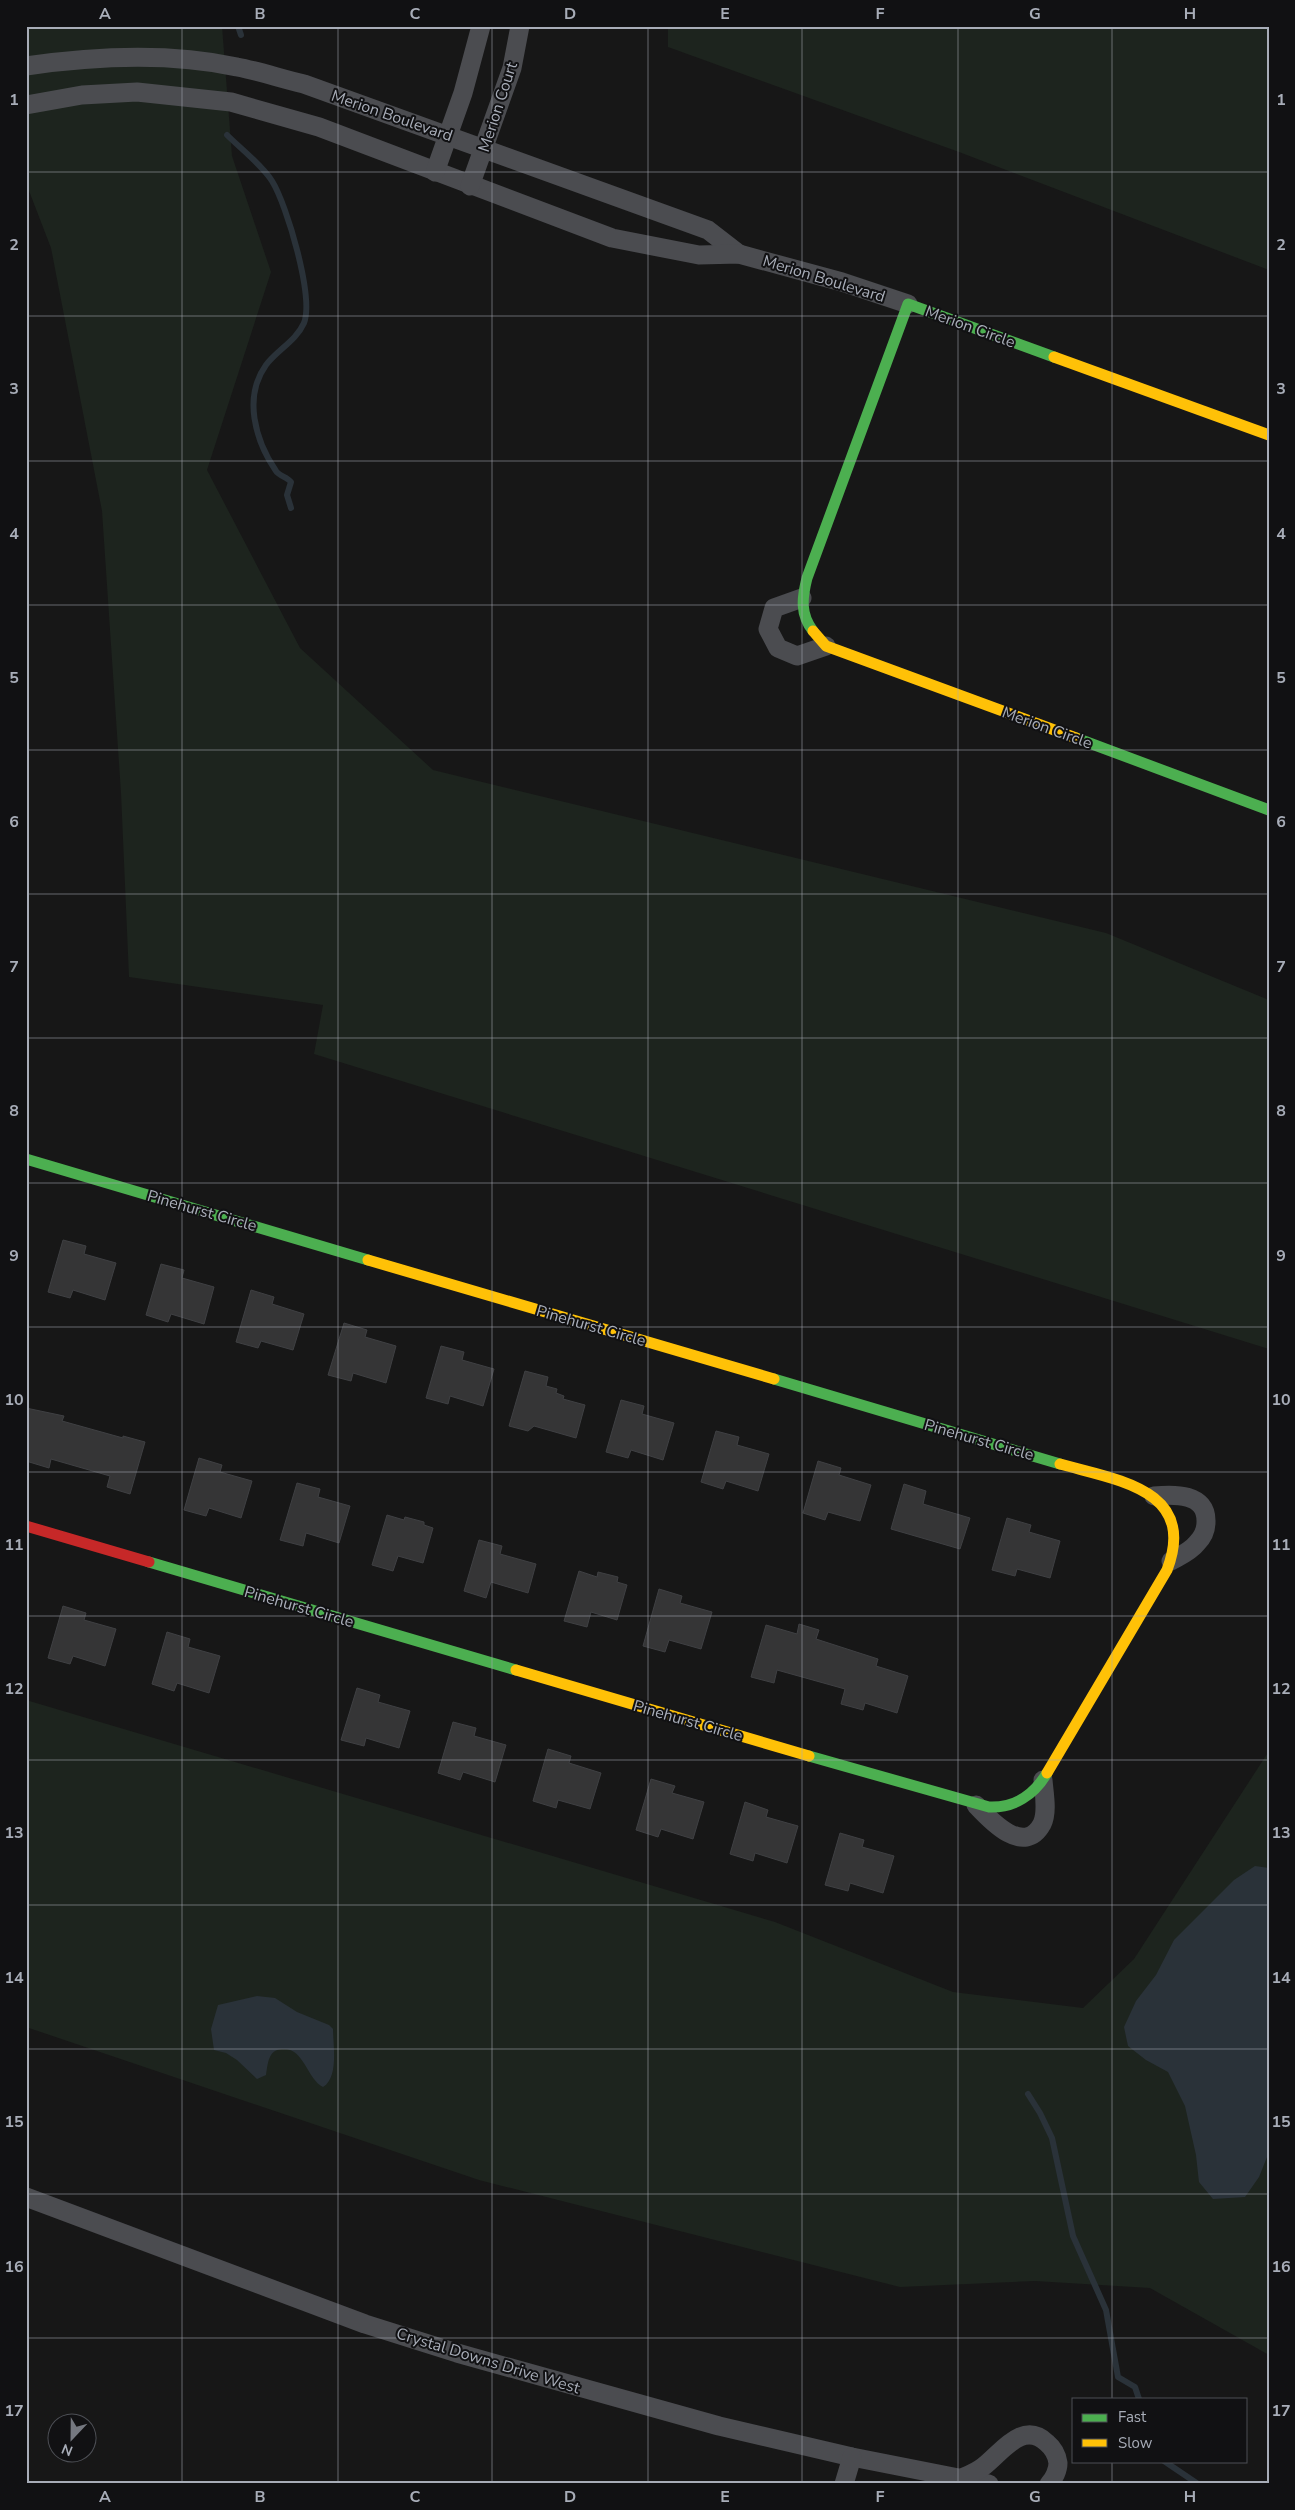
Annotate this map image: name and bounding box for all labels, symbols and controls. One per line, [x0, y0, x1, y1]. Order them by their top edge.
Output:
text: A [99, 3, 111, 25]
text: B [254, 3, 266, 25]
text: C [410, 3, 421, 25]
text: D [564, 3, 576, 25]
text: E [720, 3, 730, 25]
text: F [876, 3, 885, 25]
text: G [1029, 3, 1041, 25]
text: H [1184, 3, 1196, 25]
street label: Merion Court [473, 59, 523, 155]
street label: Merion Boulevard [328, 85, 456, 147]
text: 1 [9, 89, 19, 111]
text: 1 [1276, 89, 1286, 111]
text: 2 [9, 234, 19, 256]
text: 2 [1276, 234, 1286, 256]
street label: Merion Boulevard [760, 250, 888, 308]
street label: Merion Circle [922, 301, 1018, 353]
text: 3 [9, 378, 19, 400]
text: 3 [1276, 378, 1286, 400]
text: 4 [9, 523, 19, 545]
text: 4 [1276, 523, 1286, 545]
text: 5 [9, 667, 19, 689]
text: 5 [1276, 667, 1286, 689]
street label: Merion Circle [999, 702, 1095, 754]
text: 6 [9, 811, 19, 833]
text: 6 [1276, 811, 1286, 833]
text: 7 [9, 956, 19, 978]
text: 7 [1276, 956, 1286, 978]
text: 8 [9, 1100, 19, 1122]
text: 8 [1276, 1100, 1286, 1122]
street label: Pinehurst Circle [145, 1185, 259, 1237]
text: 9 [9, 1245, 19, 1267]
text: 9 [1276, 1245, 1286, 1267]
street label: Pinehurst Circle [534, 1300, 648, 1352]
text: 10 [4, 1389, 24, 1411]
text: 10 [1271, 1389, 1291, 1411]
street label: Pinehurst Circle [922, 1414, 1036, 1466]
text: 11 [4, 1534, 24, 1556]
text: 11 [1271, 1534, 1291, 1556]
street label: Pinehurst Circle [242, 1581, 356, 1633]
text: 12 [4, 1678, 24, 1700]
text: 12 [1271, 1678, 1291, 1700]
street label: Pinehurst Circle [631, 1695, 745, 1747]
text: 13 [4, 1822, 24, 1844]
text: 13 [1271, 1822, 1291, 1844]
text: 14 [4, 1967, 24, 1989]
text: 14 [1271, 1967, 1291, 1989]
text: 15 [4, 2111, 24, 2133]
text: 15 [1271, 2111, 1291, 2133]
text: 16 [4, 2256, 24, 2278]
text: 16 [1271, 2256, 1291, 2278]
street label: Crystal Downs Drive West [393, 2323, 583, 2400]
legend [1072, 2398, 1248, 2462]
text: 17 [4, 2400, 24, 2422]
text: 17 [1271, 2400, 1291, 2422]
text: Fast [1118, 2407, 1147, 2427]
north arrow [48, 2412, 98, 2462]
text: Slow [1118, 2433, 1153, 2453]
text: N [59, 2439, 76, 2460]
text: A [99, 2486, 111, 2508]
text: B [254, 2486, 266, 2508]
text: C [410, 2486, 421, 2508]
text: D [564, 2486, 576, 2508]
text: E [720, 2486, 730, 2508]
text: F [876, 2486, 885, 2508]
text: G [1029, 2486, 1041, 2508]
text: H [1184, 2486, 1196, 2508]

